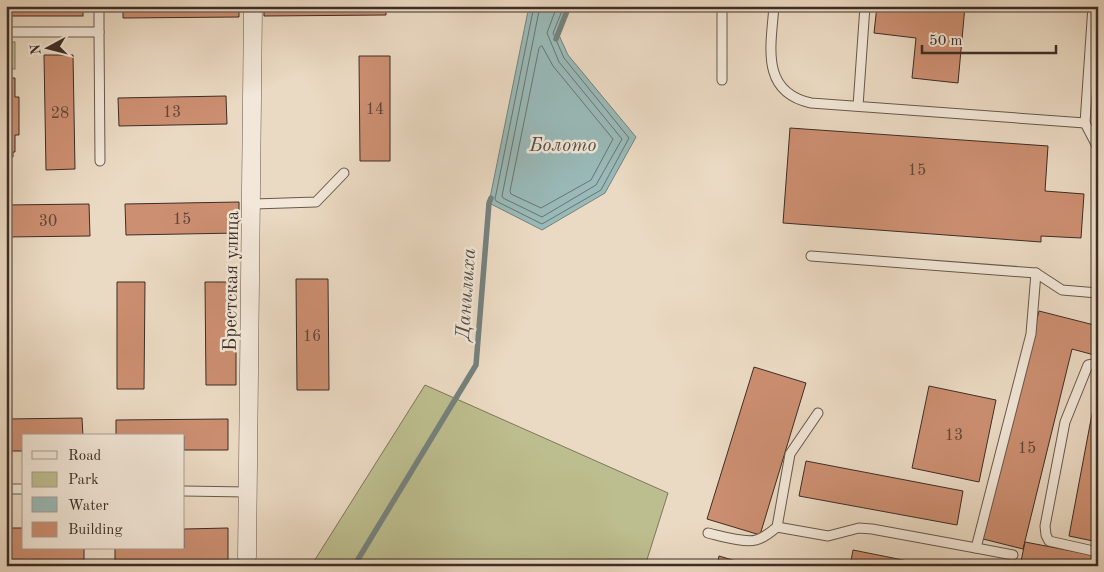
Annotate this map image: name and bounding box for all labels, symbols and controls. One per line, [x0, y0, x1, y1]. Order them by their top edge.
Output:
north arrow [22, 22, 72, 72]
scale bar [922, 22, 1055, 54]
text: 50 m [929, 34, 963, 49]
text: N [28, 43, 44, 56]
house number: 14 [366, 102, 384, 118]
house number: 13 [163, 105, 181, 121]
house number: 28 [51, 106, 69, 122]
water label: Болото [528, 136, 597, 156]
house number: 15 [908, 163, 926, 179]
street label: Брестская улица [222, 210, 243, 351]
house number: 15 [173, 212, 191, 228]
house number: 30 [39, 214, 57, 230]
water label: Данилиха [454, 247, 480, 344]
house number: 16 [303, 329, 321, 345]
house number: 13 [945, 428, 963, 444]
legend [22, 434, 185, 550]
house number: 15 [1018, 441, 1036, 457]
text: Road [68, 449, 102, 464]
text: Park [68, 473, 99, 488]
text: Water [68, 499, 109, 514]
text: Building [68, 523, 123, 538]

